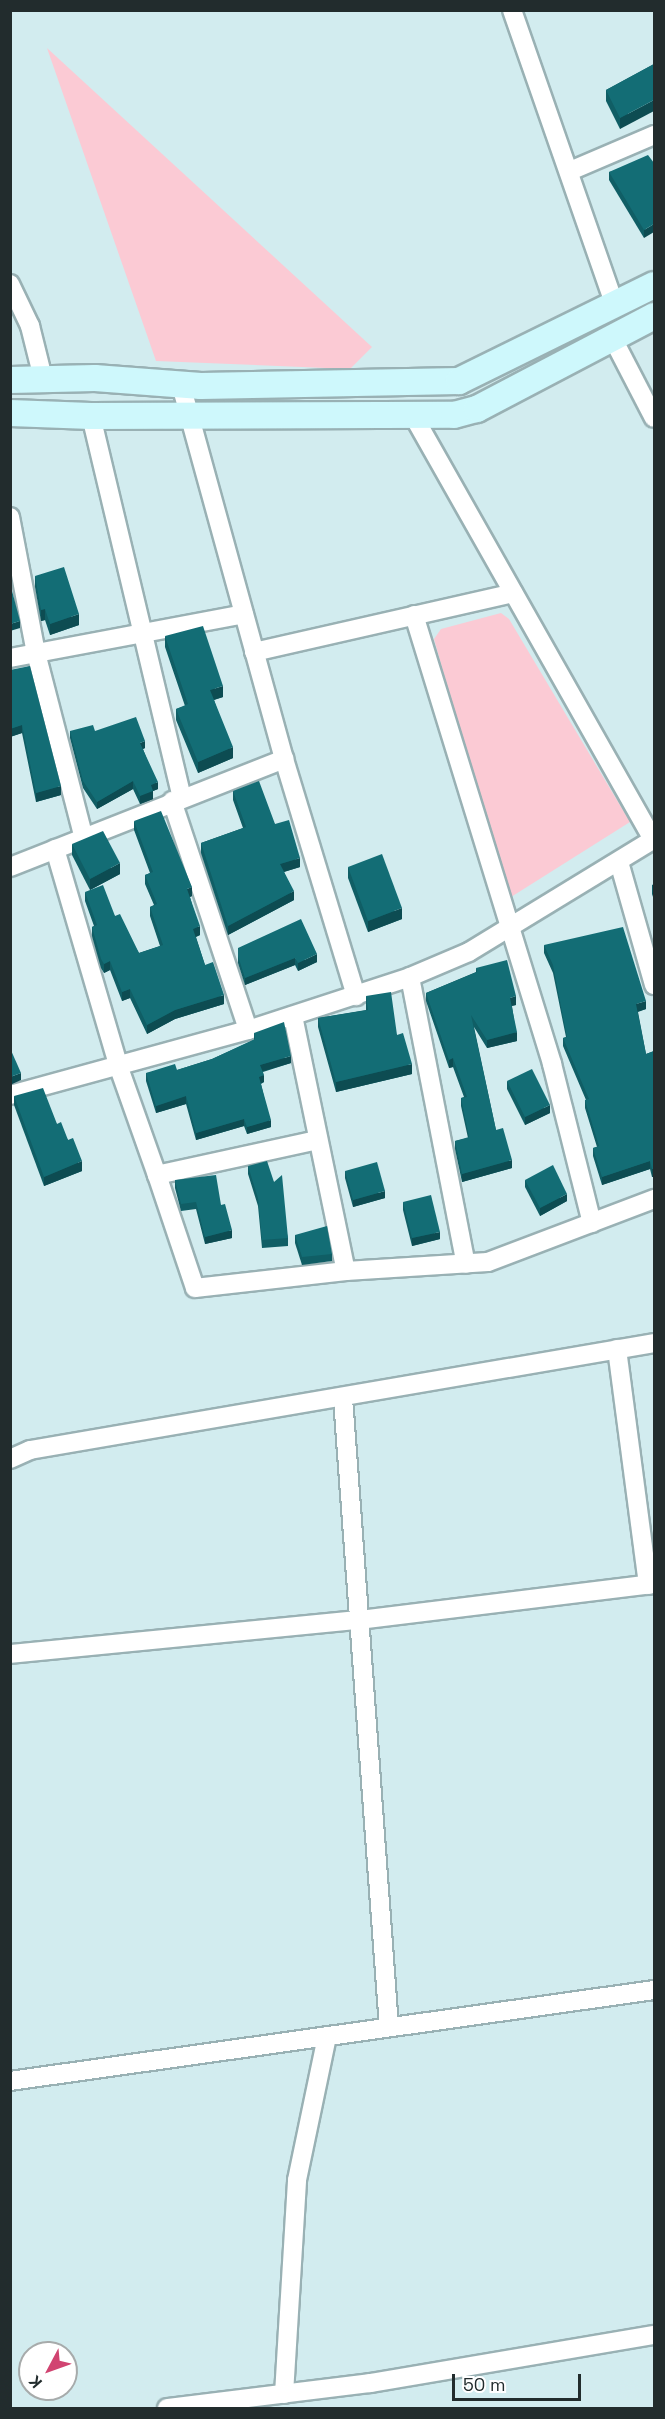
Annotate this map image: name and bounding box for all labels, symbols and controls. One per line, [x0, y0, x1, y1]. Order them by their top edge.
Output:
north arrow [18, 2341, 78, 2401]
scale bar [455, 2362, 584, 2400]
text: K [24, 2371, 47, 2392]
text: 50 m [463, 2373, 505, 2396]

